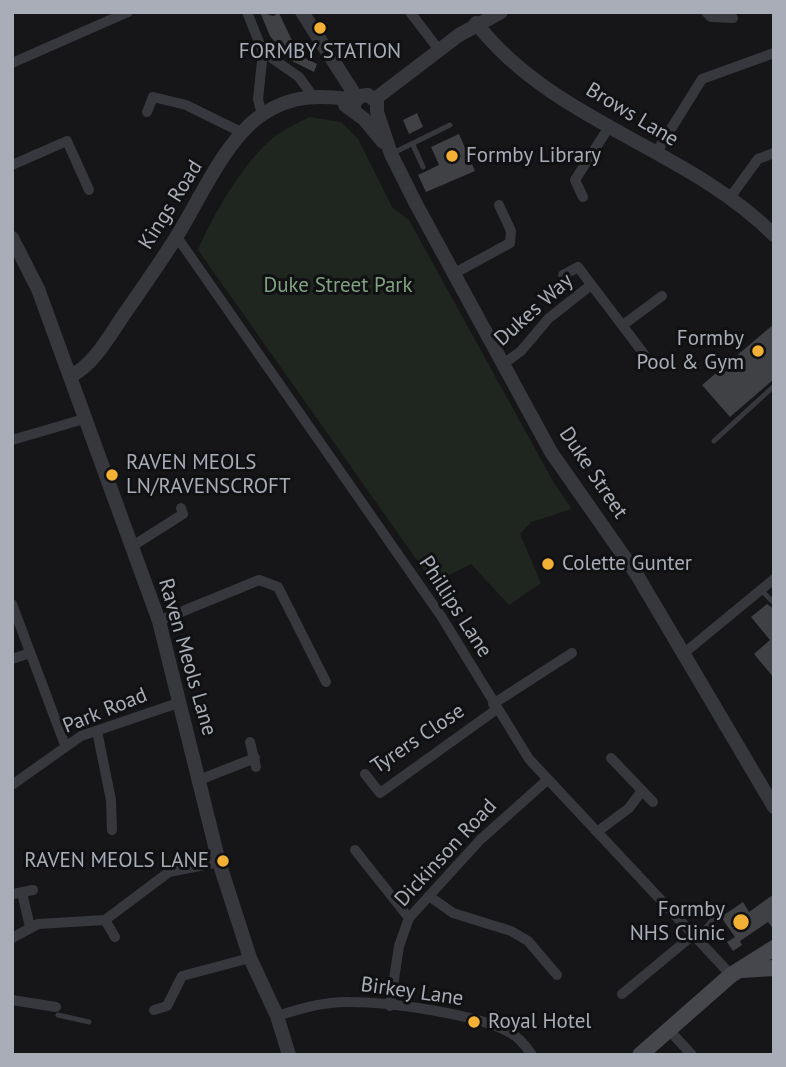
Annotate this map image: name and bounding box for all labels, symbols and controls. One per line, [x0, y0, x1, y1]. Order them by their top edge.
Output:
marker: FORMBY STATION [312, 20, 328, 36]
place label: FORMBY STATION [239, 39, 401, 65]
street label: Brows Lane [581, 78, 683, 152]
place label: Formby Library [466, 143, 601, 169]
marker: Formby Library [444, 148, 460, 164]
street label: Kings Road [134, 156, 208, 254]
street label: Dukes Way [490, 268, 578, 352]
park label: Duke Street Park [264, 273, 412, 299]
place label: Formby Pool & Gym [636, 326, 744, 376]
marker: Formby Pool & Gym [750, 343, 766, 359]
street label: Duke Street [553, 423, 633, 523]
place label: RAVEN MEOLS LN/RAVENSCROFT [126, 450, 291, 500]
marker: RAVEN MEOLS LN/RAVENSCROFT [104, 467, 120, 483]
place label: Colette Gunter [562, 551, 692, 577]
street label: Phillips Lane [413, 552, 497, 662]
marker: Colette Gunter [540, 556, 556, 572]
street label: Raven Meols Lane [153, 576, 221, 738]
street label: Park Road [59, 683, 151, 739]
street label: Tyrers Close [367, 699, 469, 779]
street label: Dickinson Road [390, 794, 502, 912]
place label: RAVEN MEOLS LANE [24, 848, 209, 874]
marker: RAVEN MEOLS LANE [215, 853, 231, 869]
place label: Formby NHS Clinic [630, 897, 725, 947]
marker: Formby NHS Clinic [731, 912, 751, 932]
street label: Birkey Lane [359, 972, 465, 1012]
place label: Royal Hotel [488, 1009, 591, 1035]
marker: Royal Hotel [466, 1014, 482, 1030]

